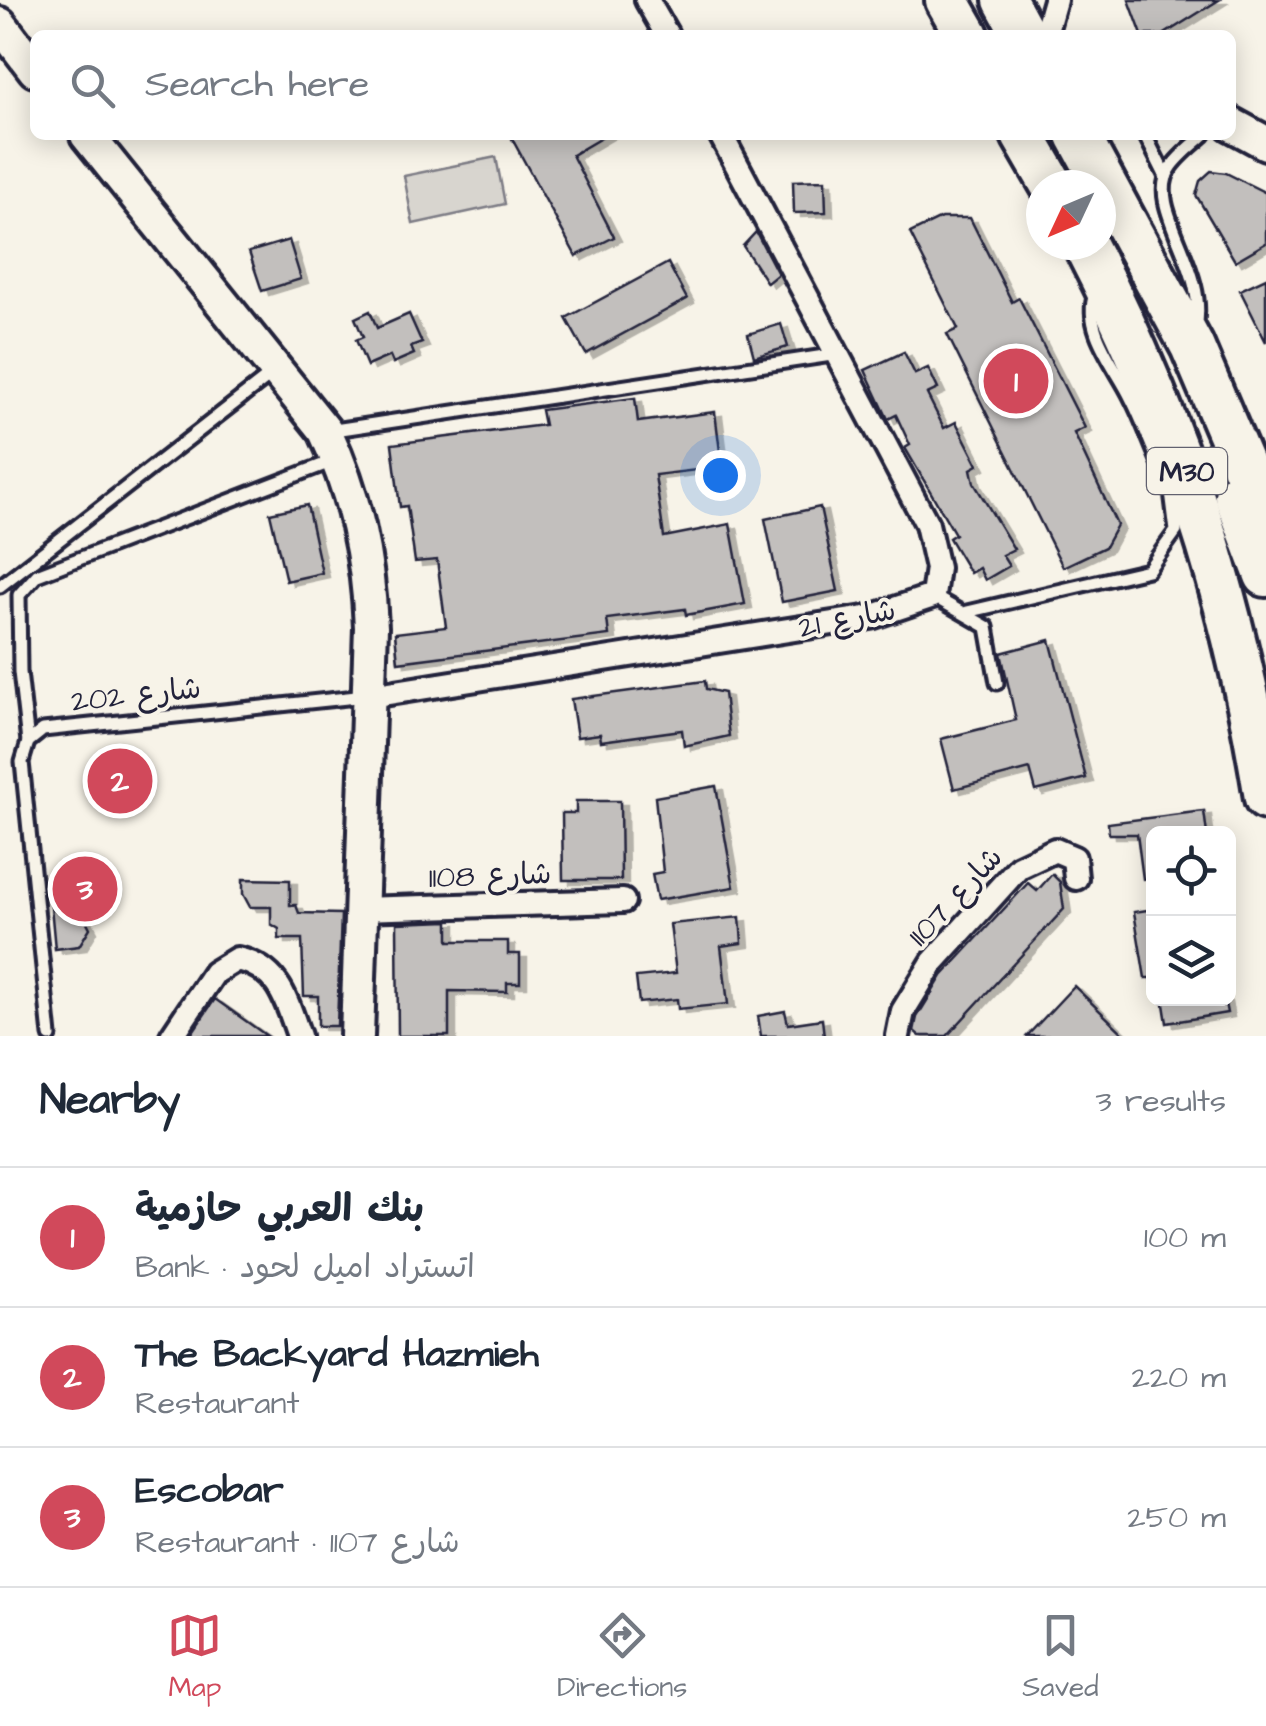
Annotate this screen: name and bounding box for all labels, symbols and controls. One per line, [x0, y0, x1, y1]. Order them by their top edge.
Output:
search box [30, 30, 1236, 140]
icon: search [65, 58, 120, 113]
text: Search here [145, 59, 369, 111]
north arrow [1026, 170, 1116, 260]
pin: 1 [984, 344, 1048, 418]
road number: M30 [1147, 448, 1227, 494]
your location [695, 450, 746, 501]
street label: شارع 21 [795, 589, 899, 649]
street label: شارع 202 [69, 667, 203, 723]
pin: 2 [88, 744, 152, 818]
map controls [1146, 826, 1236, 1006]
button: locate [1146, 826, 1236, 916]
street label: شارع 1107 [899, 838, 1013, 956]
pin: 3 [52, 852, 118, 926]
street label: شارع 1108 [428, 853, 552, 899]
button: layers [1146, 916, 1236, 1006]
text: Nearby [40, 1072, 180, 1130]
text: 3 results [1096, 1079, 1226, 1124]
text: بنك العربي حازمية [135, 1184, 424, 1236]
text: 1 [70, 1215, 75, 1260]
text: 100 m [1144, 1215, 1226, 1260]
text: Bank · اتستراد اميل لحود [135, 1245, 475, 1290]
text: The Backyard Hazmieh [135, 1329, 539, 1381]
text: 2 [63, 1355, 82, 1400]
text: 220 m [1131, 1355, 1226, 1400]
text: Restaurant [135, 1381, 300, 1426]
text: Escobar [135, 1465, 284, 1517]
text: 3 [64, 1495, 81, 1540]
text: 250 m [1127, 1495, 1226, 1540]
text: Restaurant · شارع 1107 [135, 1520, 460, 1565]
tab: Map [167, 1608, 222, 1707]
tab: Directions [557, 1608, 687, 1707]
tab: Saved [1022, 1608, 1099, 1707]

